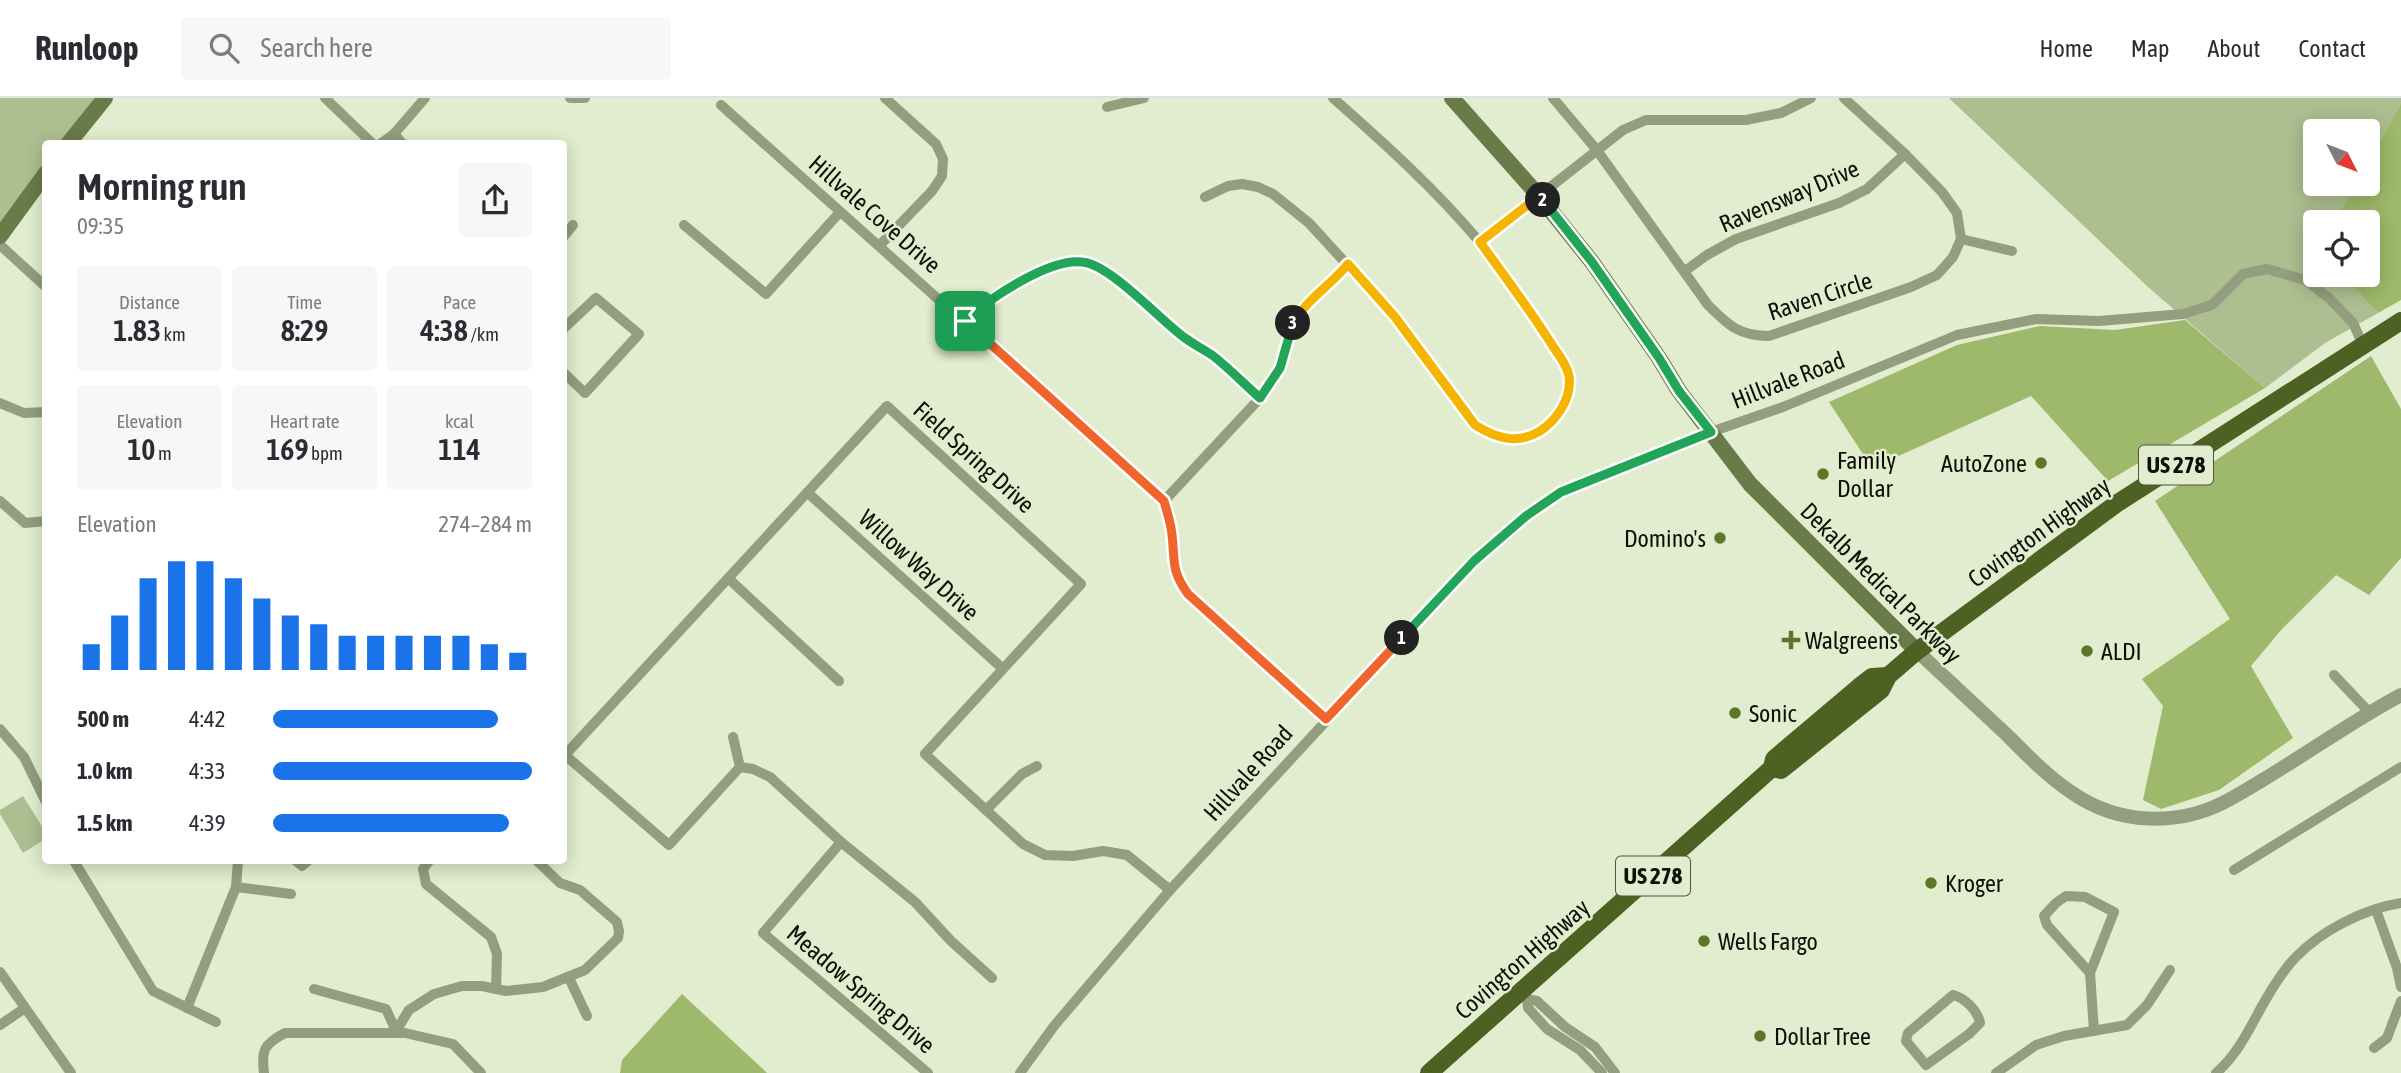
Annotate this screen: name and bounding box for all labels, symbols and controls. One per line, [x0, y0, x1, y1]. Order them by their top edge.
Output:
search box [181, 17, 671, 80]
text: Runloop [35, 29, 139, 67]
icon: search [205, 29, 243, 67]
text: Search here [261, 33, 373, 63]
text: Home [2039, 35, 2093, 62]
text: Map [2131, 35, 2169, 62]
text: About [2207, 35, 2260, 62]
text: Contact [2298, 35, 2366, 62]
north arrow [2303, 119, 2380, 196]
map controls [2303, 119, 2380, 287]
street label: Hillvale Cove Drive [804, 150, 946, 278]
street label: Ravensway Drive [1715, 154, 1863, 238]
button: share [458, 163, 532, 237]
text: Morning run [77, 165, 247, 208]
pin: 2 [1526, 182, 1560, 217]
text: 2 [1538, 188, 1547, 210]
button: locate [2303, 210, 2380, 287]
text: 09:35 [77, 213, 124, 239]
street label: Raven Circle [1765, 266, 1875, 326]
text: Distance [119, 291, 180, 313]
text: Time [287, 291, 322, 313]
text: Pace [443, 291, 476, 313]
pin [935, 291, 995, 351]
icon: arrive [946, 302, 984, 340]
pin: 3 [1276, 306, 1310, 341]
text: 3 [1288, 311, 1297, 333]
text: 1.83 [113, 313, 161, 347]
text: 8:29 [281, 313, 328, 347]
text: 4:38 [420, 313, 468, 347]
text: km [161, 323, 186, 345]
text: /km [468, 323, 499, 345]
street label: Hillvale Road [1728, 346, 1848, 414]
street label: Field Spring Drive [908, 396, 1040, 518]
text: Elevation [117, 410, 182, 432]
text: Heart rate [270, 410, 339, 432]
text: kcal [445, 410, 474, 432]
text: 10 [127, 432, 155, 466]
text: 169 [266, 432, 309, 466]
text: 114 [438, 432, 481, 466]
text: m [155, 442, 172, 464]
text: bpm [309, 442, 343, 464]
road number: US 278 [2139, 446, 2213, 484]
place label: Family Dollar [1837, 447, 1896, 502]
place label: AutoZone [1941, 450, 2027, 477]
marker: AutoZone [2033, 455, 2049, 471]
marker: Family Dollar [1815, 466, 1831, 482]
street label: Covington Highway [1963, 471, 2115, 592]
street label: Dekalb Medical Parkway [1795, 497, 1967, 669]
street label: Willow Way Drive [854, 504, 984, 626]
text: Elevation [77, 511, 157, 537]
text: 274–284 m [438, 511, 532, 537]
place label: Domino's [1624, 525, 1706, 552]
marker: Domino's [1712, 530, 1728, 546]
pin: 1 [1384, 620, 1420, 656]
text: 1 [1397, 626, 1406, 648]
place label: Walgreens [1805, 627, 1898, 654]
marker: Walgreens [1783, 632, 1799, 648]
place label: ALDI [2101, 638, 2142, 665]
marker: ALDI [2079, 643, 2095, 659]
place label: Sonic [1749, 700, 1797, 727]
marker: Sonic [1727, 705, 1743, 721]
text: 500 m [77, 706, 129, 732]
text: 4:42 [189, 706, 226, 732]
street label: Hillvale Road [1198, 720, 1298, 826]
text: 1.0 km [77, 758, 133, 784]
text: 4:33 [189, 758, 226, 784]
text: 1.5 km [77, 810, 133, 836]
text: 4:39 [189, 810, 226, 836]
road number: US 278 [1616, 856, 1690, 896]
place label: Kroger [1945, 870, 2004, 897]
marker: Kroger [1923, 875, 1939, 891]
street label: Covington Highway [1449, 893, 1595, 1025]
street label: Meadow Spring Drive [782, 920, 940, 1058]
place label: Wells Fargo [1718, 928, 1818, 955]
marker: Wells Fargo [1696, 933, 1712, 949]
place label: Dollar Tree [1774, 1023, 1871, 1050]
marker: Dollar Tree [1752, 1028, 1768, 1044]

